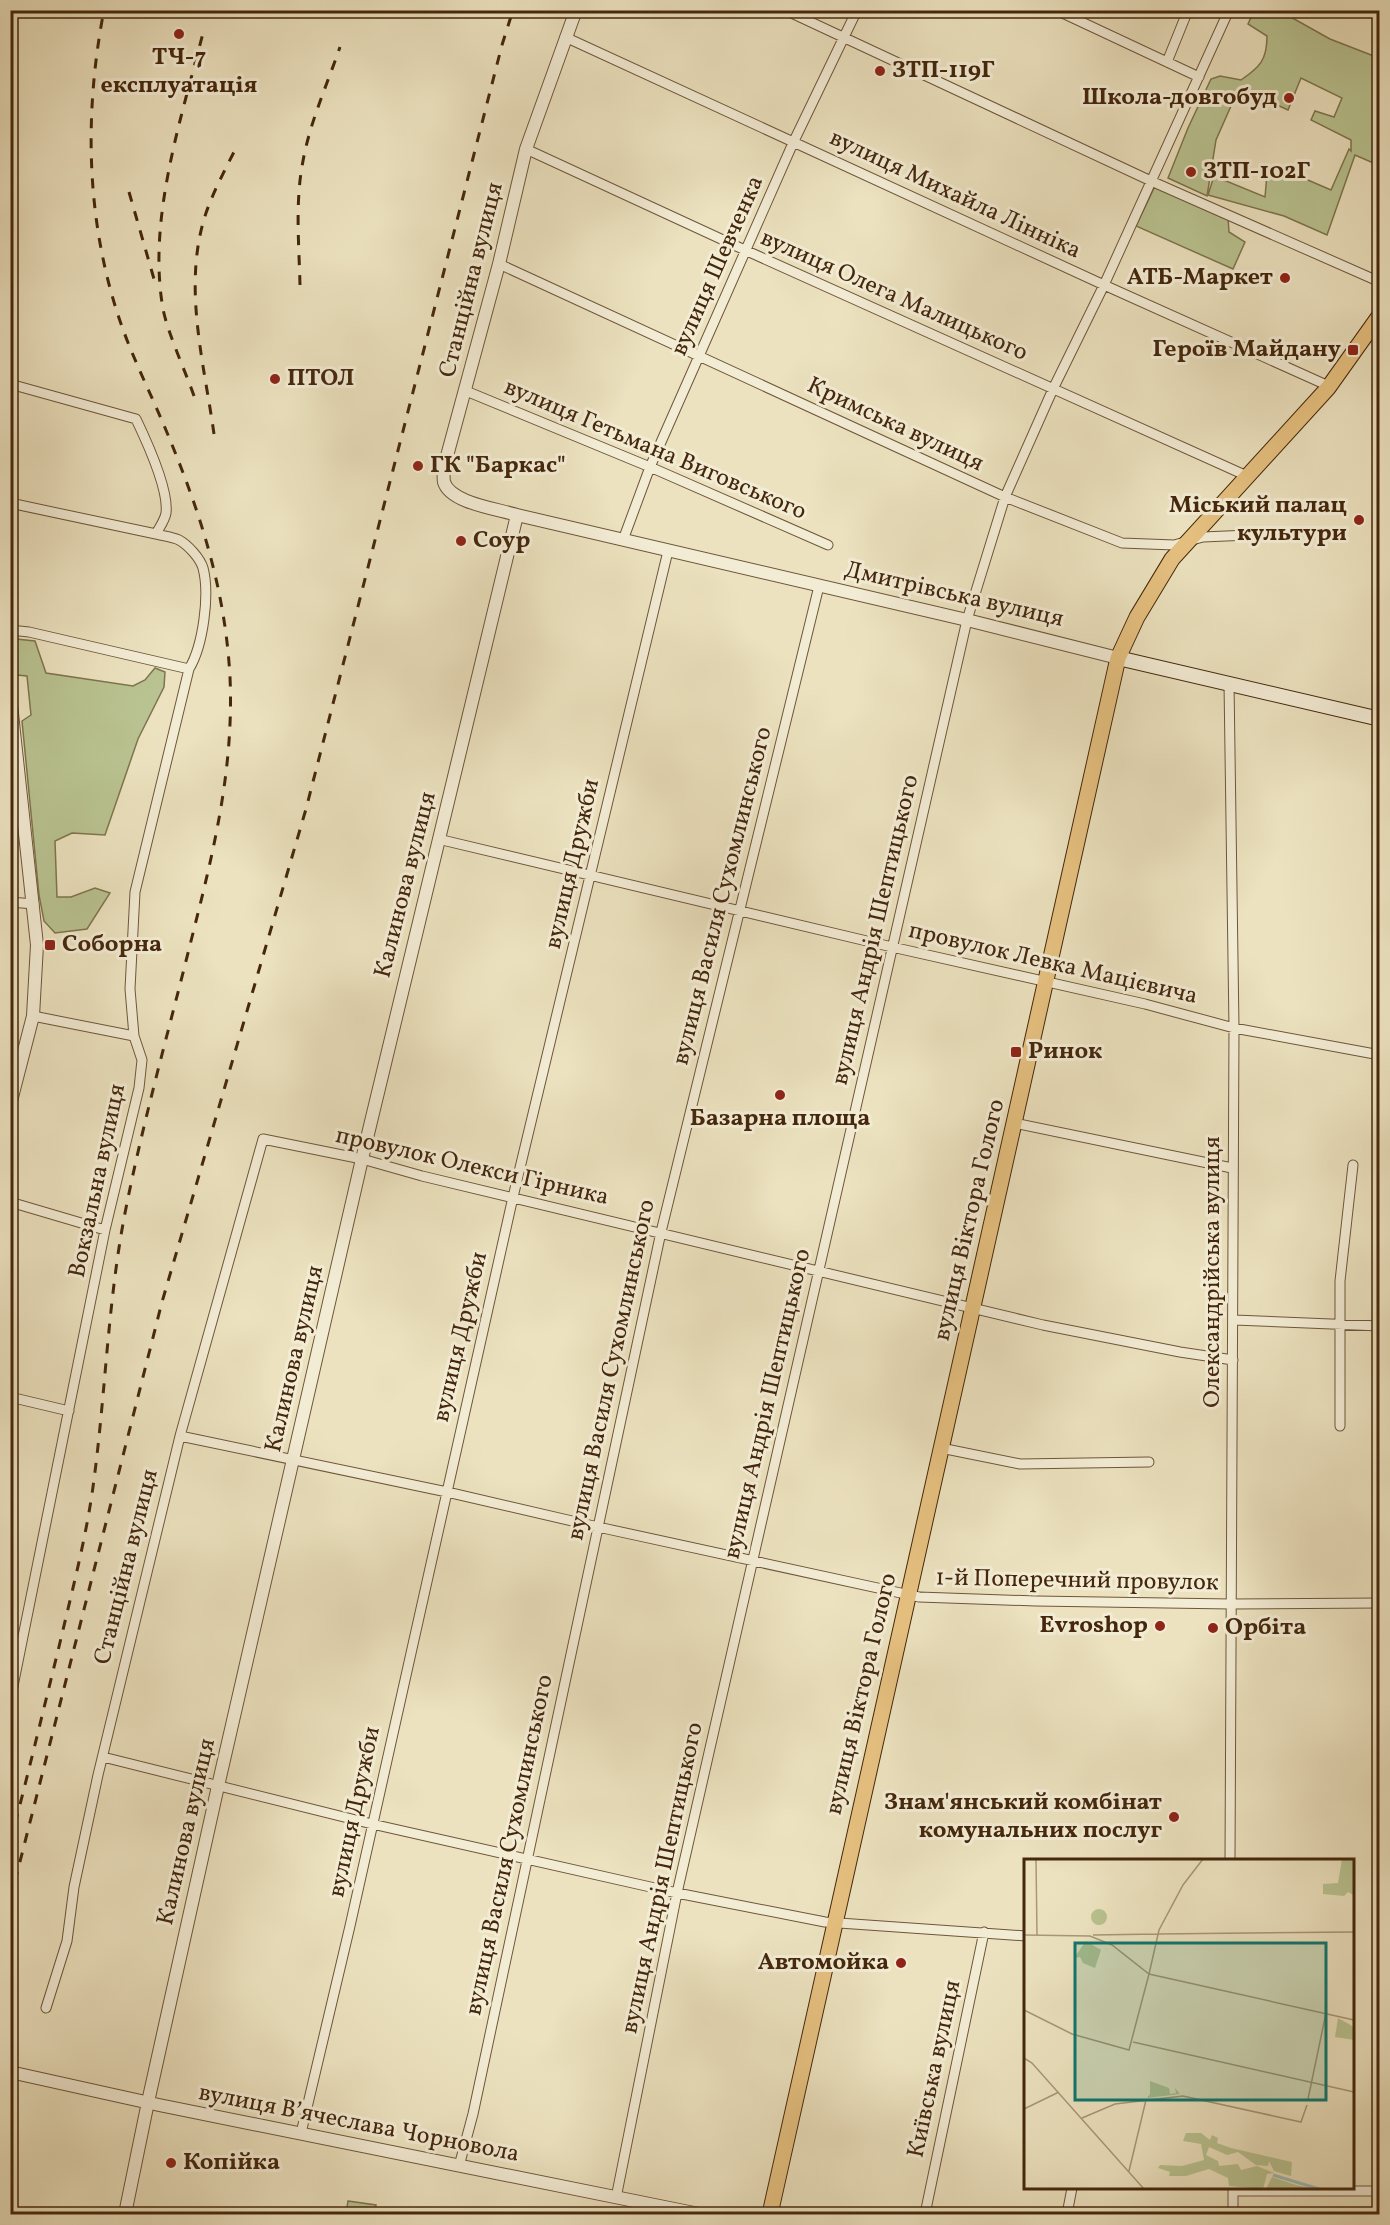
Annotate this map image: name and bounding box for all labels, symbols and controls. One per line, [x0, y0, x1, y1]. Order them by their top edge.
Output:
marker: ТЧ-7 експлуатація [172, 27, 186, 41]
place label: ТЧ-7 експлуатація [100, 41, 258, 103]
place label: ЗТП-119Г [892, 54, 995, 88]
marker: ЗТП-119Г [873, 64, 887, 78]
place label: Школа-довгобуд [1082, 81, 1277, 115]
marker: Школа-довгобуд [1282, 91, 1296, 105]
street label: вулиця Михайла Лінніка [824, 122, 1086, 268]
place label: ЗТП-102Г [1203, 155, 1310, 189]
marker: ЗТП-102Г [1184, 165, 1198, 179]
street label: вулиця Шевченка [663, 170, 773, 362]
street label: Станційна вулиця [431, 179, 513, 381]
street label: вулиця Олега Малицького [755, 222, 1033, 370]
place label: АТБ-Маркет [1127, 261, 1273, 295]
marker: АТБ-Маркет [1278, 271, 1292, 285]
place label: Героїв Майдану [1152, 333, 1342, 367]
marker: Героїв Майдану [1346, 343, 1360, 357]
place label: ПТОЛ [287, 362, 354, 396]
street label: Кримська вулиця [801, 369, 989, 481]
street label: вулиця Гетьмана Виговського [498, 371, 812, 529]
marker: ПТОЛ [268, 372, 282, 386]
place label: ГК "Баркас" [430, 449, 566, 483]
marker: ГК "Баркас" [411, 459, 425, 473]
place label: Міський палац культури [1169, 489, 1347, 551]
marker: Міський палац культури [1352, 513, 1366, 527]
place label: Соур [473, 524, 530, 558]
marker: Соур [454, 534, 468, 548]
street label: Дмитрівська вулиця [841, 553, 1067, 637]
street label: вулиця Василя Сухомлинського [664, 723, 782, 1069]
street label: вулиця Андрія Шептицького [824, 771, 928, 1089]
street label: вулиця Дружби [537, 776, 609, 952]
street label: Калинова вулиця [366, 788, 446, 982]
street label: провулок Левка Мацієвича [905, 914, 1201, 1014]
place label: Соборна [62, 928, 162, 962]
marker: Соборна [43, 938, 57, 952]
place label: Ринок [1028, 1035, 1102, 1069]
marker: Ринок [1009, 1045, 1023, 1059]
street label: Вокзальна вулиця [61, 1081, 135, 1281]
marker: Базарна площа [773, 1088, 787, 1102]
street label: вулиця Віктора Голого [926, 1096, 1014, 1344]
place label: Базарна площа [690, 1102, 870, 1136]
street label: провулок Олекси Гірника [332, 1119, 612, 1215]
street label: Олександрійська вулиця [1196, 1136, 1230, 1408]
street label: вулиця Василя Сухомлинського [559, 1196, 665, 1544]
street label: вулиця Андрія Шептицького [716, 1245, 820, 1563]
street label: вулиця Дружби [425, 1249, 497, 1425]
street label: Калинова вулиця [257, 1262, 333, 1456]
street label: Станційна вулиця [86, 1466, 168, 1668]
street label: 1-й Поперечний провулок [935, 1562, 1219, 1600]
street label: вулиця Віктора Голого [818, 1570, 906, 1818]
place label: Evroshop [1040, 1609, 1148, 1643]
place label: Орбіта [1225, 1611, 1306, 1645]
marker: Evroshop [1153, 1619, 1167, 1633]
marker: Орбіта [1206, 1621, 1220, 1635]
street label: вулиця Василя Сухомлинського [457, 1671, 563, 2019]
street label: вулиця Андрія Шептицького [613, 1719, 713, 2037]
street label: вулиця Дружби [320, 1724, 390, 1900]
street label: Калинова вулиця [149, 1735, 225, 1929]
place label: Знам'янський комбінат комунальних послуг [884, 1786, 1162, 1848]
marker: Знам'янський комбінат комунальних послуг [1167, 1810, 1181, 1824]
inset map [1024, 1859, 1354, 2189]
place label: Автомойка [758, 1946, 889, 1980]
marker: Автомойка [894, 1956, 908, 1970]
street label: Київська вулиця [900, 1977, 970, 2161]
street label: вулиця Вʼячеслава Чорновола [196, 2076, 522, 2172]
place label: Копійка [183, 2146, 280, 2180]
marker: Копійка [164, 2156, 178, 2170]

